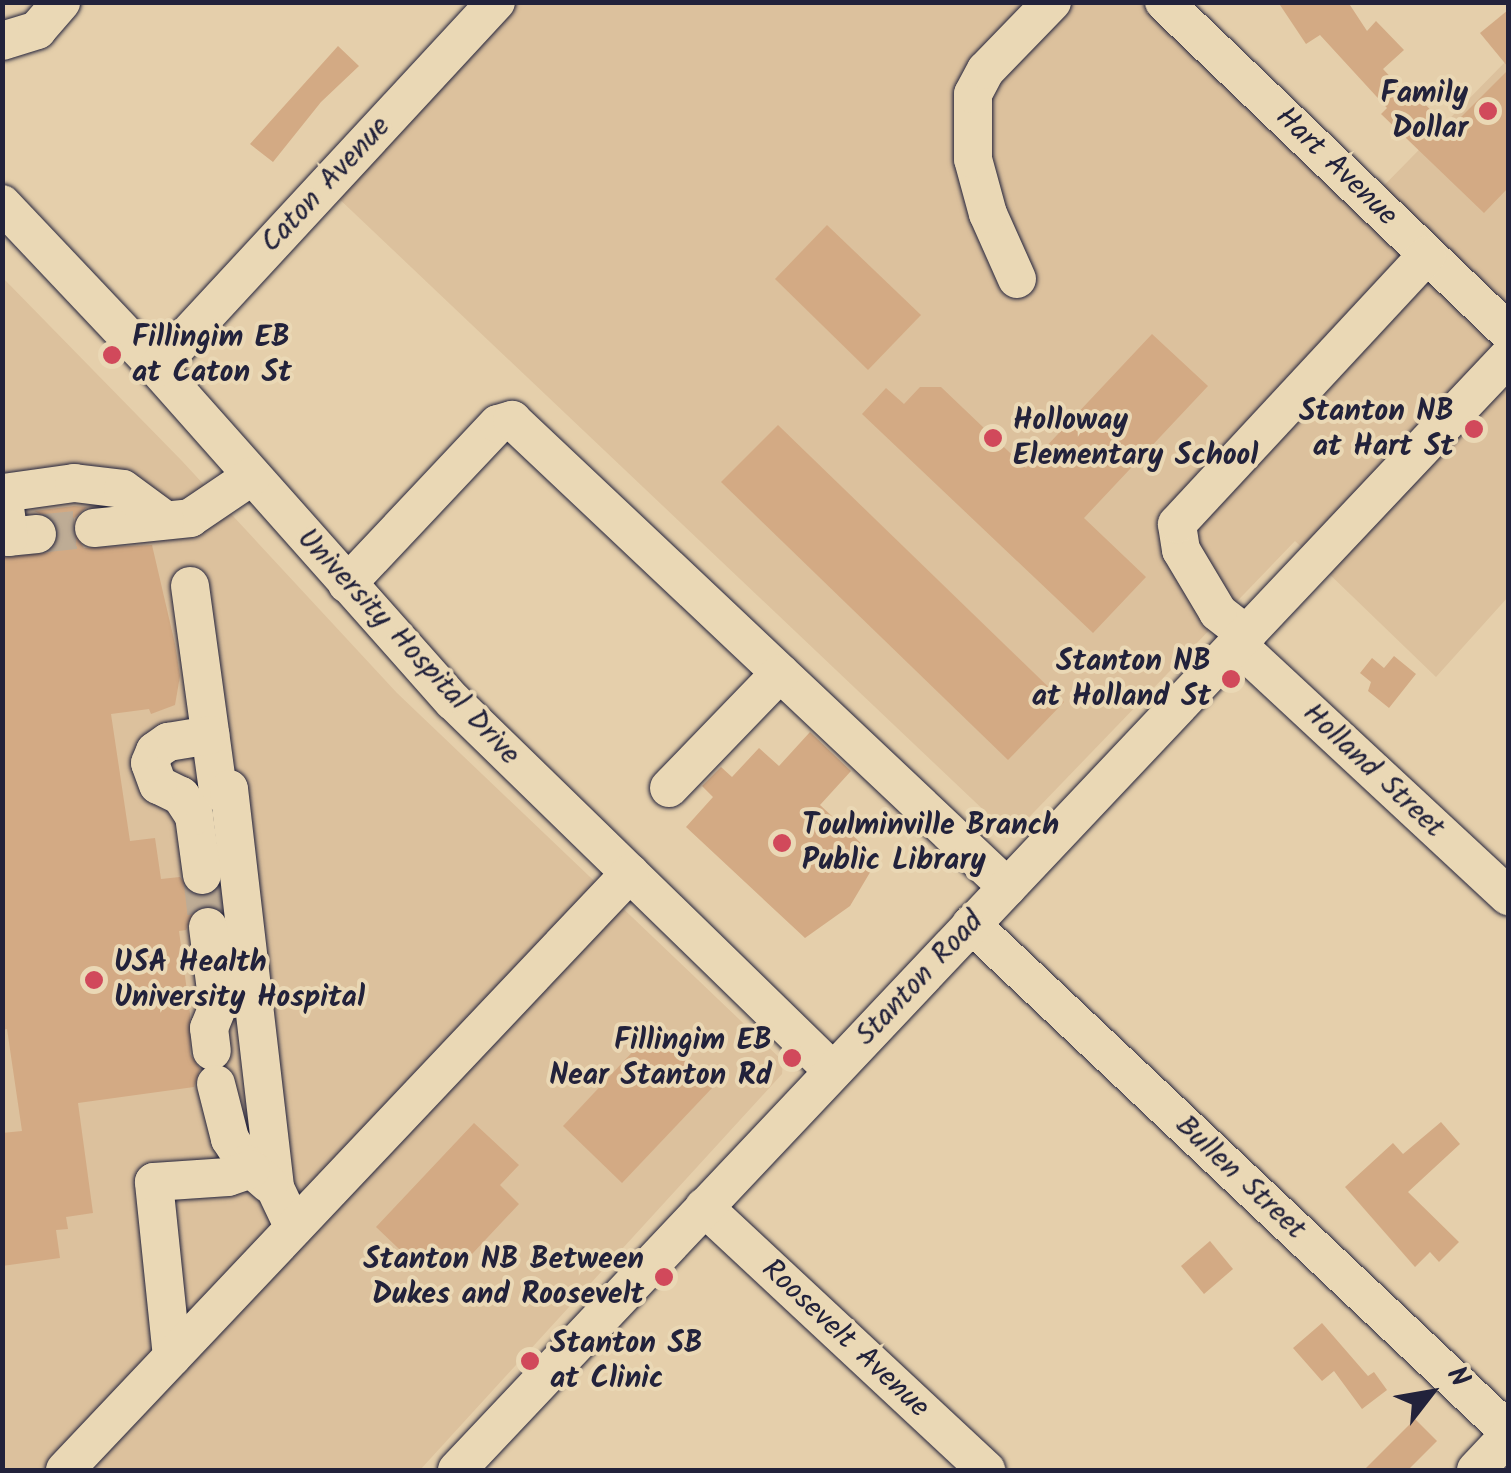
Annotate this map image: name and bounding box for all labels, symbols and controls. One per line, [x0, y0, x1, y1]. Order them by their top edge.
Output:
place label: Family Dollar [1380, 76, 1468, 146]
street label: Hart Avenue [1267, 100, 1405, 234]
marker: Family Dollar [1477, 100, 1499, 122]
street label: Caton Avenue [254, 109, 398, 261]
place label: Fillingim EB at Caton St [132, 320, 292, 390]
marker: Fillingim EB at Caton St [101, 344, 123, 366]
place label: Stanton NB at Hart St [1299, 394, 1454, 464]
place label: Holloway Elementary School [1013, 403, 1258, 474]
marker: Stanton NB at Hart St [1463, 418, 1485, 440]
marker: Holloway Elementary School [982, 427, 1004, 449]
street label: University Hospital Drive [289, 521, 527, 773]
place label: Stanton NB at Holland St [1032, 644, 1211, 714]
marker: Stanton NB at Holland St [1220, 668, 1242, 690]
street label: Holland Street [1294, 696, 1452, 846]
place label: Toulminville Branch Public Library [802, 808, 1059, 878]
marker: Toulminville Branch Public Library [771, 832, 793, 854]
street label: Stanton Road [849, 904, 991, 1054]
place label: USA Health University Hospital [114, 945, 365, 1016]
marker: USA Health University Hospital [83, 969, 105, 991]
place label: Fillingim EB Near Stanton Rd [549, 1023, 772, 1094]
marker: Fillingim EB Near Stanton Rd [781, 1047, 803, 1069]
street label: Bullen Street [1167, 1108, 1313, 1248]
place label: Stanton NB Between Dukes and Roosevelt [363, 1242, 644, 1312]
street label: Roosevelt Avenue [754, 1252, 936, 1426]
marker: Stanton NB Between Dukes and Roosevelt [653, 1266, 675, 1288]
place label: Stanton SB at Clinic [550, 1326, 703, 1396]
north arrow [1381, 1343, 1481, 1443]
marker: Stanton SB at Clinic [519, 1350, 541, 1372]
text: N [1433, 1358, 1481, 1396]

